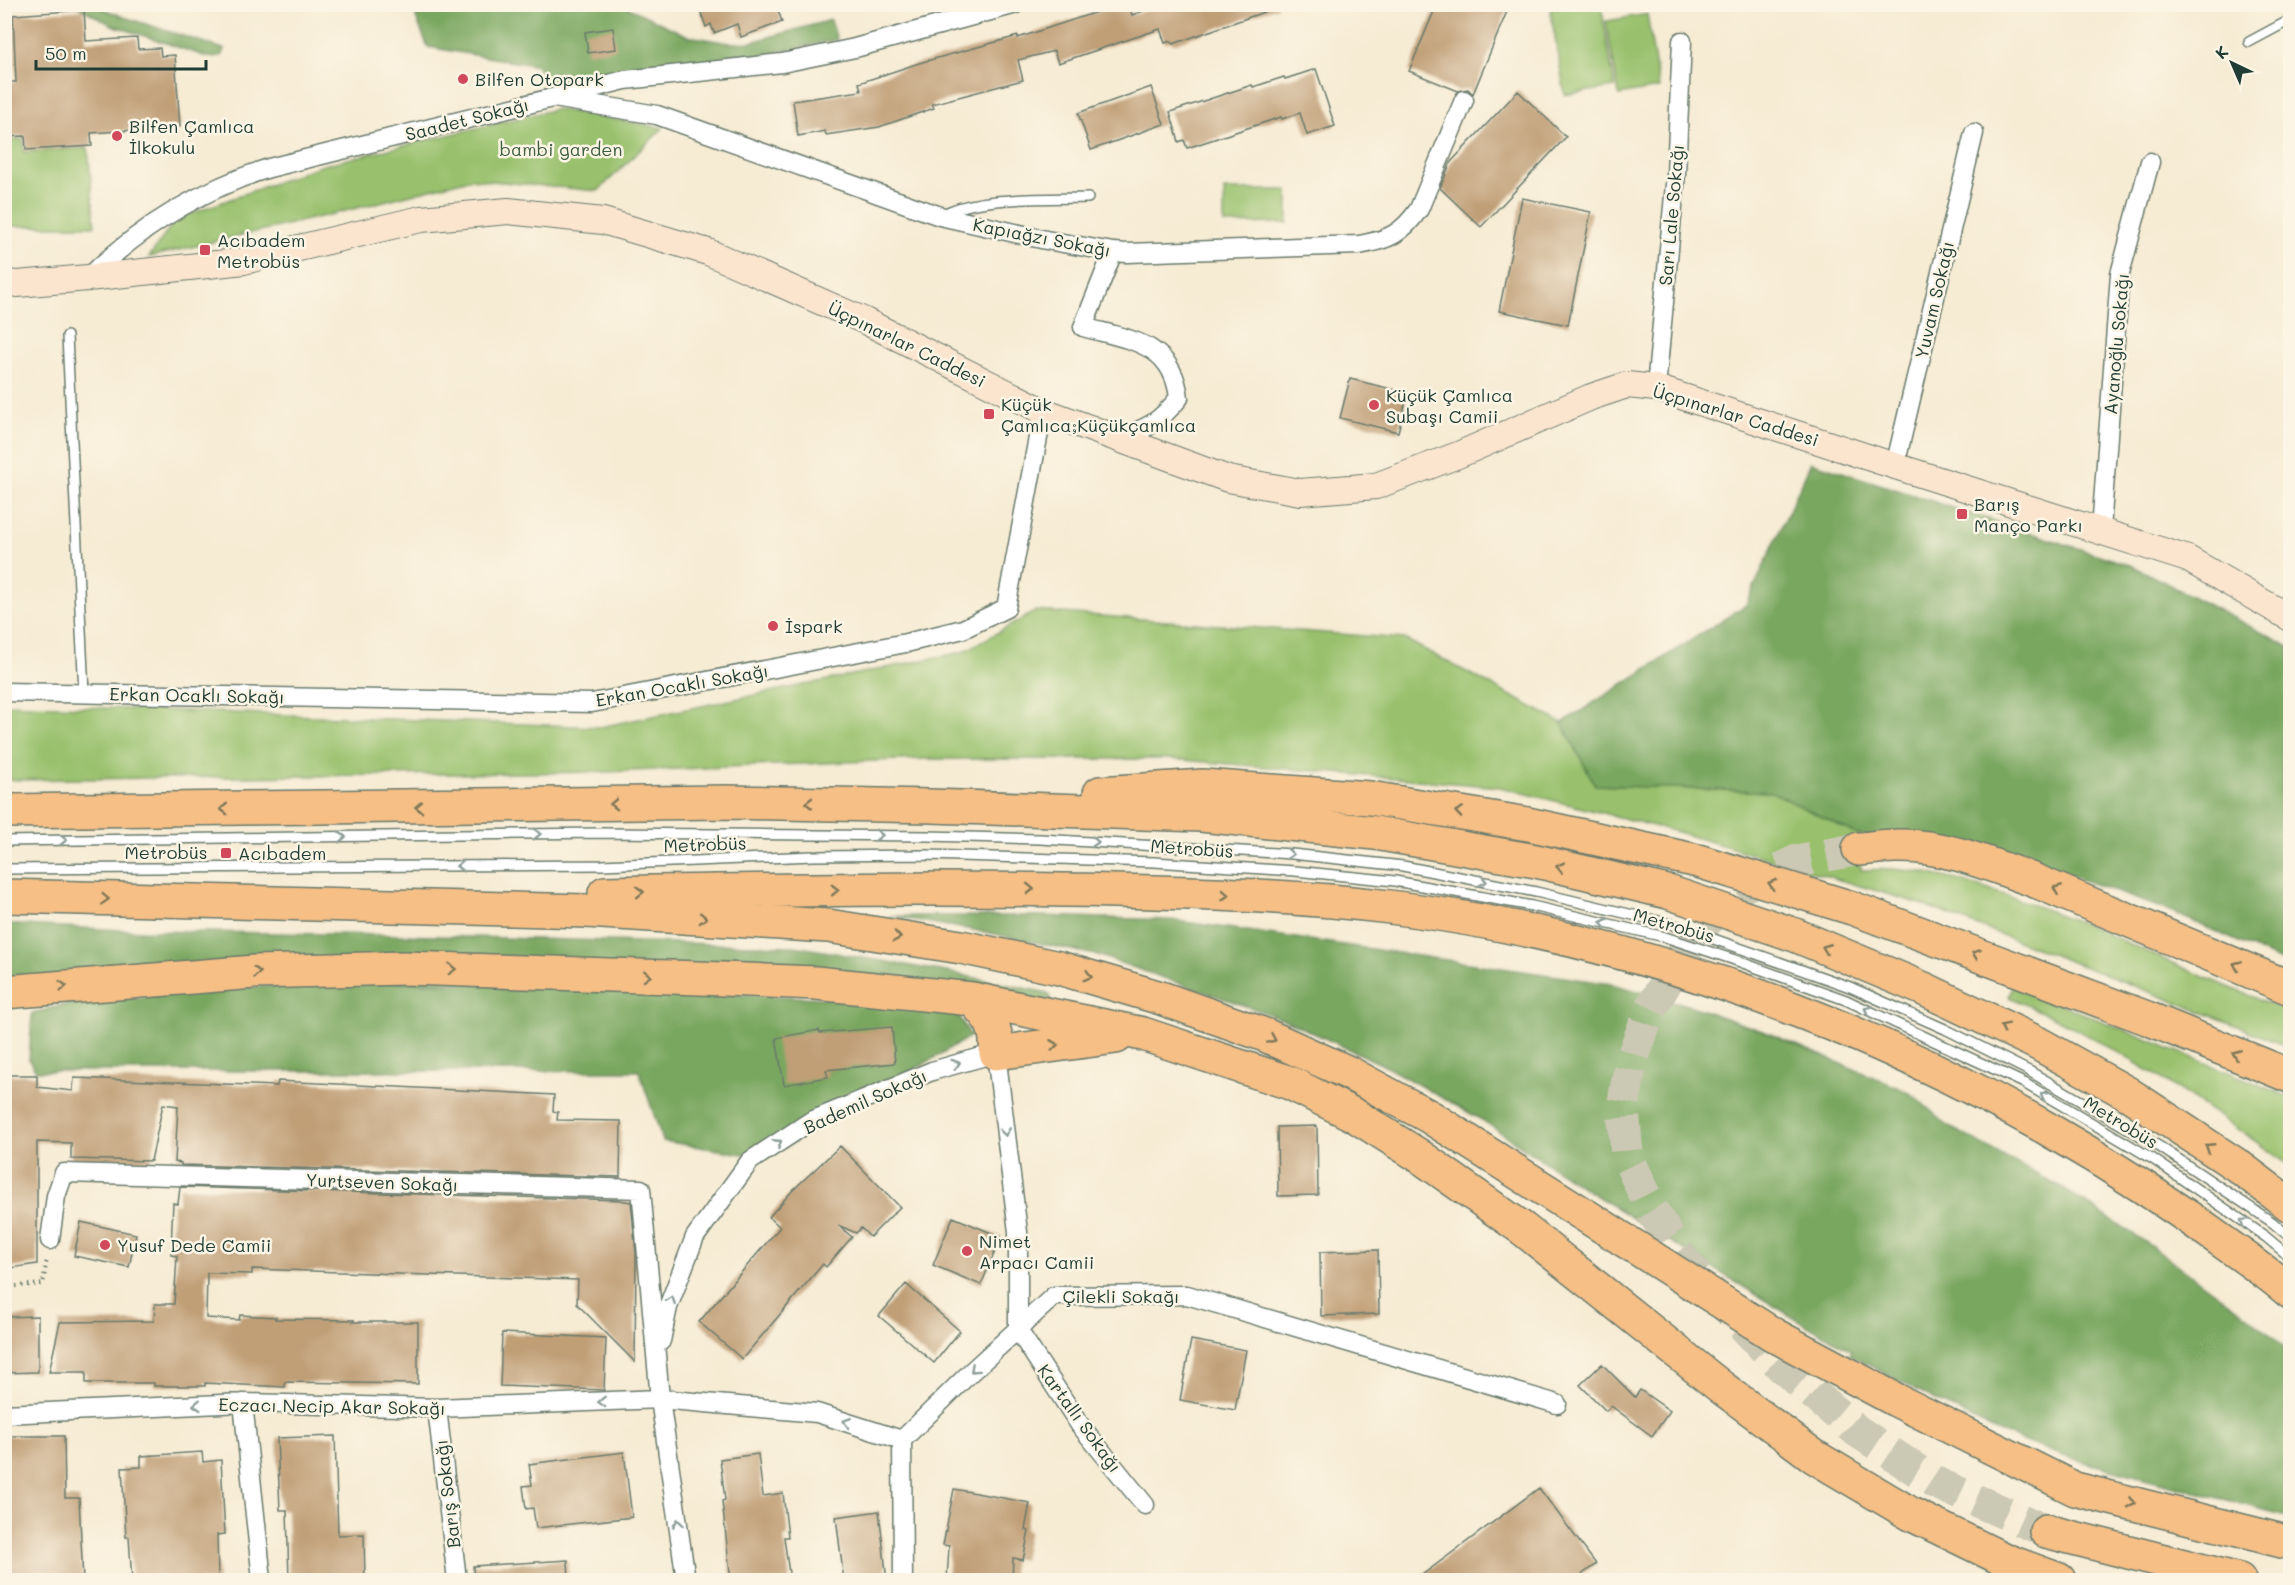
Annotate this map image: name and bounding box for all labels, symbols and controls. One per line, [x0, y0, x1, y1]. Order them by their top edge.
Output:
scale bar [36, 33, 206, 71]
north arrow [2202, 33, 2262, 93]
text: 50 m [45, 41, 87, 65]
text: K [2210, 41, 2232, 63]
place label: Bilfen Otopark [475, 67, 604, 91]
marker: Bilfen Otopark [456, 72, 470, 86]
street label: Saadet Sokağı [403, 92, 531, 146]
place label: Bilfen Çamlıca İlkokulu [129, 114, 254, 159]
marker: Bilfen Çamlıca İlkokulu [110, 129, 124, 143]
park label: bambi garden [500, 137, 622, 161]
street label: Sarı Lale Sokağı [1653, 143, 1689, 287]
street label: Kapıağzı Sokağı [971, 212, 1113, 262]
place label: Acıbadem Metrobüs [217, 228, 305, 273]
street label: Yuvam Sokağı [1909, 239, 1959, 361]
marker: Acıbadem Metrobüs [198, 243, 212, 257]
street label: Ayanoğlu Sokağı [2098, 272, 2134, 416]
street label: Üçpınarlar Caddesi [824, 295, 990, 393]
street label: Üçpınarlar Caddesi [1650, 378, 1822, 452]
place label: Küçük Çamlıca Subaşı Camii [1386, 383, 1513, 428]
place label: Küçük Çamlıca;Küçükçamlıca [1001, 392, 1196, 437]
marker: Küçük Çamlıca Subaşı Camii [1367, 398, 1381, 412]
marker: Küçük Çamlıca;Küçükçamlıca [982, 407, 996, 421]
place label: Barış Manço Parkı [1974, 492, 2083, 537]
marker: Barış Manço Parkı [1955, 507, 1969, 521]
place label: İspark [785, 614, 843, 638]
marker: İspark [766, 619, 780, 633]
street label: Erkan Ocaklı Sokağı [594, 658, 770, 712]
street label: Erkan Ocaklı Sokağı [109, 681, 285, 709]
one-way arrow [805, 797, 814, 809]
one-way arrow [610, 798, 619, 810]
one-way arrow [415, 800, 424, 813]
one-way arrow [220, 802, 229, 815]
one-way arrow [1455, 807, 1464, 819]
one-way arrow [532, 828, 541, 840]
one-way arrow [875, 829, 884, 841]
one-way arrow [337, 831, 346, 843]
street label: Metrobüs [663, 831, 747, 857]
street label: Metrobüs [1150, 833, 1234, 863]
one-way arrow [58, 834, 67, 847]
one-way arrow [1091, 836, 1100, 849]
street label: Metrobüs [124, 840, 208, 864]
place label: Acıbadem [238, 841, 326, 865]
marker: Acıbadem [219, 846, 233, 860]
one-way arrow [1285, 847, 1294, 860]
one-way arrow [456, 860, 465, 872]
one-way arrow [1555, 861, 1565, 874]
one-way arrow [1477, 874, 1487, 887]
one-way arrow [1767, 879, 1778, 891]
one-way arrow [831, 883, 840, 896]
one-way arrow [1026, 883, 1035, 895]
one-way arrow [2052, 885, 2063, 897]
one-way arrow [636, 886, 645, 898]
one-way arrow [1221, 888, 1230, 901]
one-way arrow [100, 893, 109, 905]
street label: Metrobüs [1631, 902, 1717, 948]
one-way arrow [699, 912, 708, 925]
one-way arrow [1599, 917, 1609, 930]
one-way arrow [892, 930, 902, 943]
one-way arrow [1822, 943, 1833, 955]
one-way arrow [1971, 949, 1982, 962]
one-way arrow [2232, 960, 2243, 972]
one-way arrow [448, 963, 457, 976]
one-way arrow [253, 965, 262, 978]
one-way arrow [1082, 969, 1093, 981]
one-way arrow [642, 970, 651, 983]
one-way arrow [58, 980, 67, 993]
one-way arrow [1864, 1006, 1875, 1018]
one-way arrow [2000, 1022, 2011, 1034]
one-way arrow [1266, 1031, 1277, 1043]
one-way arrow [1049, 1040, 1058, 1052]
one-way arrow [2232, 1049, 2242, 1062]
one-way arrow [950, 1059, 961, 1071]
street label: Bademil Sokağı [799, 1063, 931, 1139]
street label: Metrobüs [2079, 1090, 2163, 1154]
one-way arrow [2040, 1091, 2050, 1102]
one-way arrow [999, 1127, 1011, 1136]
one-way arrow [771, 1139, 782, 1150]
one-way arrow [2204, 1143, 2215, 1154]
street label: Yurtseven Sokağı [305, 1167, 459, 1197]
one-way arrow [2239, 1218, 2250, 1229]
place label: Nimet Arpacı Camii [979, 1229, 1094, 1274]
place label: Yusuf Dede Camii [117, 1233, 271, 1257]
marker: Yusuf Dede Camii [98, 1238, 112, 1252]
marker: Nimet Arpacı Camii [960, 1244, 974, 1258]
street label: Çilekli Sokağı [1062, 1284, 1180, 1308]
one-way arrow [664, 1296, 676, 1307]
street label: Kartallı Sokağı [1033, 1359, 1127, 1477]
one-way arrow [971, 1362, 981, 1373]
street label: Eczacı Necip Akar Sokağı [218, 1392, 446, 1420]
one-way arrow [597, 1395, 606, 1408]
one-way arrow [193, 1399, 202, 1412]
one-way arrow [842, 1417, 853, 1429]
street label: Barış Sokağı [428, 1438, 466, 1550]
one-way arrow [2126, 1496, 2137, 1508]
one-way arrow [672, 1518, 684, 1527]

